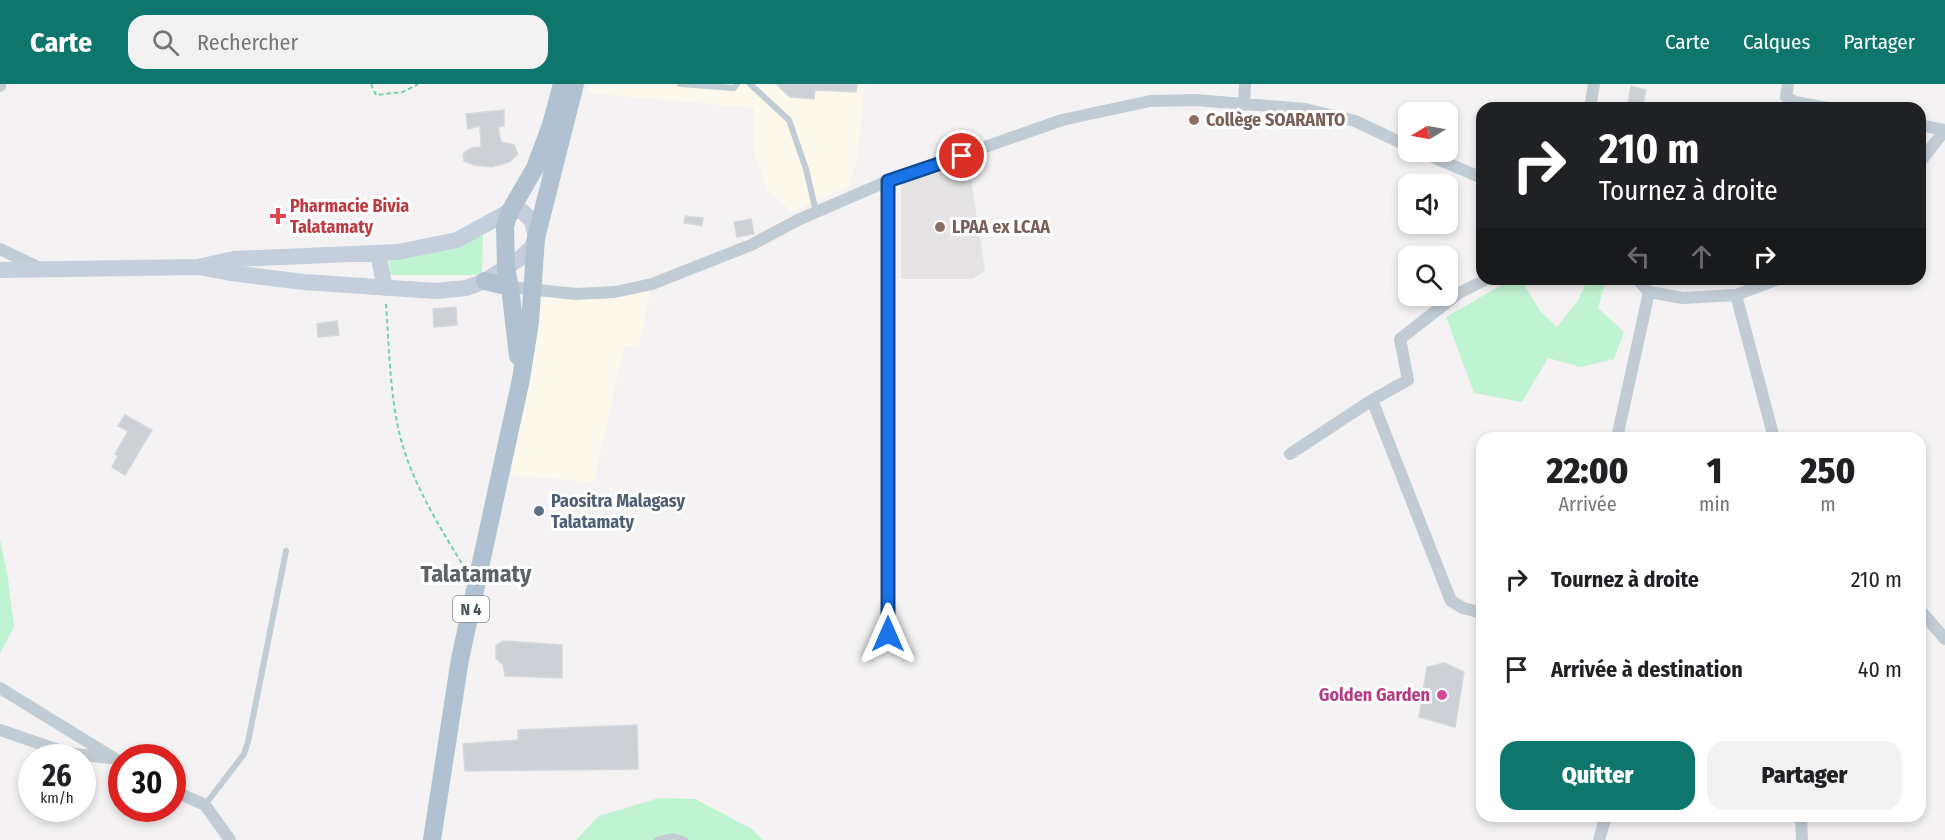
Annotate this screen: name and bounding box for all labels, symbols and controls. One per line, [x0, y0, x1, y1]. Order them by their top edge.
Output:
search box [128, 15, 548, 69]
text: Carte [30, 26, 92, 59]
icon: search [149, 26, 182, 59]
text: Rechercher [197, 29, 298, 56]
text: Carte [1665, 29, 1710, 55]
text: Calques [1743, 29, 1810, 55]
text: Partager [1843, 29, 1915, 55]
north arrow [1398, 102, 1458, 162]
map controls [1398, 102, 1458, 306]
place label: Collège SOARANTO [1206, 109, 1345, 131]
marker: Collège SOARANTO [1187, 113, 1201, 127]
text: 210 m [1599, 124, 1699, 174]
icon: right [1500, 126, 1578, 204]
pin [936, 130, 987, 181]
icon: arrive [945, 139, 978, 172]
button: sound [1398, 174, 1458, 234]
text: Tournez à droite [1599, 175, 1778, 207]
place label: Pharmacie Bivia Talatamaty [290, 195, 409, 238]
marker: Pharmacie Bivia Talatamaty [271, 209, 285, 223]
place label: LPAA ex LCAA [952, 216, 1050, 238]
marker: LPAA ex LCAA [933, 220, 947, 234]
icon: left [1622, 240, 1655, 273]
icon: ahead [1685, 240, 1718, 273]
icon: right [1748, 240, 1781, 273]
button: search [1398, 246, 1458, 306]
text: 22:00 [1547, 449, 1629, 493]
text: 1 [1707, 449, 1722, 493]
text: 250 [1801, 449, 1855, 493]
place label: Paositra Malagasy Talatamaty [551, 490, 685, 533]
text: Arrivée [1558, 492, 1617, 516]
text: min [1699, 492, 1730, 516]
text: m [1820, 492, 1836, 516]
marker: Paositra Malagasy Talatamaty [532, 504, 546, 518]
district label: Talatamaty [421, 560, 532, 588]
icon: right [1500, 563, 1533, 596]
text: Tournez à droite [1551, 566, 1699, 593]
text: 210 m [1851, 566, 1902, 593]
road number: N 4 [453, 596, 489, 622]
position arrow [856, 602, 920, 666]
icon: arrive [1500, 653, 1533, 686]
text: Arrivée à destination [1551, 656, 1743, 683]
text: 40 m [1858, 656, 1902, 683]
place label: Golden Garden [1319, 684, 1430, 706]
marker: Golden Garden [1435, 688, 1449, 702]
button: Quitter [1500, 741, 1695, 810]
button: Partager [1707, 741, 1902, 810]
speed limit sign: 30 [108, 744, 186, 822]
text: 26 [42, 758, 72, 794]
text: km/h [40, 789, 74, 807]

